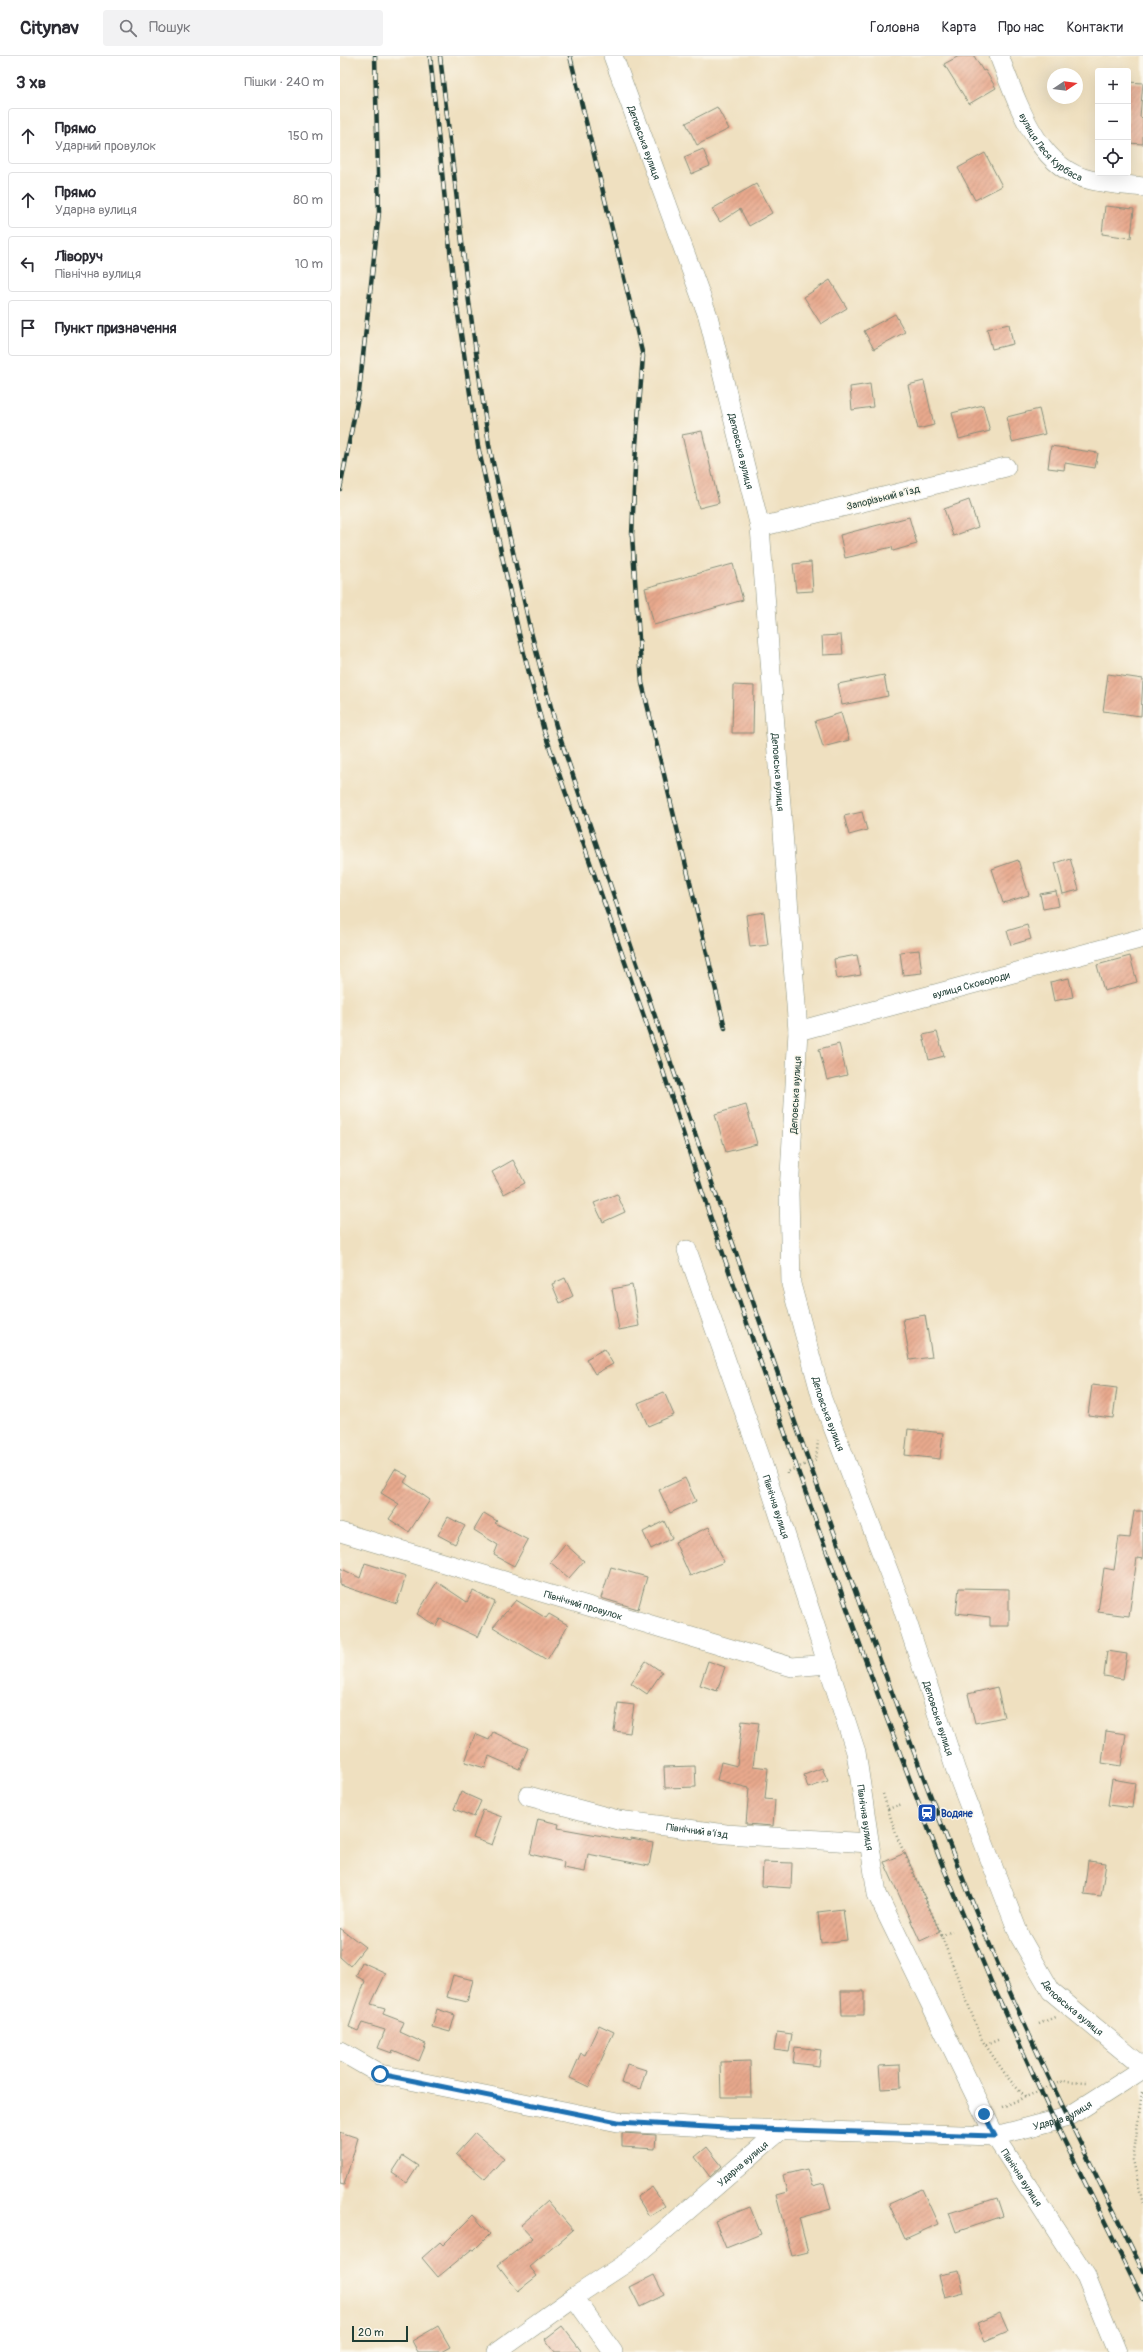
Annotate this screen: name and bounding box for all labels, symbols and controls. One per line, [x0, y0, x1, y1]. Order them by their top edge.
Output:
search box [103, 10, 383, 46]
text: Citynav [20, 16, 79, 40]
icon: search [117, 17, 139, 39]
text: Пошук [149, 18, 191, 37]
text: Головна [870, 19, 920, 36]
text: Карта [942, 19, 976, 36]
text: Про нас [998, 19, 1044, 36]
text: Контакти [1066, 19, 1123, 36]
north arrow [1047, 68, 1083, 104]
map controls [1095, 68, 1131, 176]
button: + [1095, 68, 1131, 104]
text: 3 хв [16, 72, 46, 93]
text: Пішки · 240 m [244, 74, 324, 90]
street label: Деповська вулиця [624, 103, 663, 182]
button: − [1095, 104, 1131, 140]
street label: вулиця Леся Курбаса [1016, 111, 1084, 184]
text: Прямо [55, 119, 96, 138]
icon: ahead [17, 125, 39, 147]
text: 150 m [288, 128, 323, 144]
text: Ударний провулок [55, 138, 156, 154]
button: locate [1095, 140, 1131, 176]
text: Прямо [55, 183, 96, 202]
icon: ahead [17, 189, 39, 211]
text: 80 m [293, 192, 323, 208]
text: Ударна вулиця [55, 202, 137, 218]
text: Ліворуч [55, 247, 103, 266]
icon: left [17, 253, 39, 275]
text: 10 m [295, 256, 323, 272]
text: Північна вулиця [55, 266, 141, 282]
icon: arrive [17, 317, 39, 339]
text: Пункт призначення [55, 319, 176, 338]
street label: Деповська вулиця [725, 411, 756, 491]
street label: Запорізький вʼїзд [845, 483, 921, 513]
street label: Деповська вулиця [769, 732, 786, 812]
street label: вулиця Сковороди [931, 969, 1012, 1002]
street label: Деповська вулиця [788, 1056, 804, 1135]
street label: Деповська вулиця [809, 1375, 847, 1453]
street label: Північна вулиця [760, 1474, 792, 1541]
street label: Північний провулок [542, 1588, 624, 1623]
street label: Деповська вулиця [920, 1679, 956, 1758]
street label: Північна вулиця [854, 1784, 876, 1852]
station icon: Водяне [916, 1802, 938, 1824]
place label: Водяне [941, 1808, 974, 1820]
street label: Північний в'їзд [665, 1821, 729, 1841]
street label: Деповська вулиця [1039, 1978, 1106, 2039]
route start [371, 2065, 389, 2083]
street label: Ударна вулиця [1032, 2098, 1095, 2133]
route end [975, 2105, 993, 2123]
street label: Ударна вулиця [715, 2139, 771, 2189]
street label: Північна вулиця [998, 2147, 1044, 2209]
scale bar [352, 2324, 408, 2343]
text: 20 m [358, 2326, 384, 2339]

